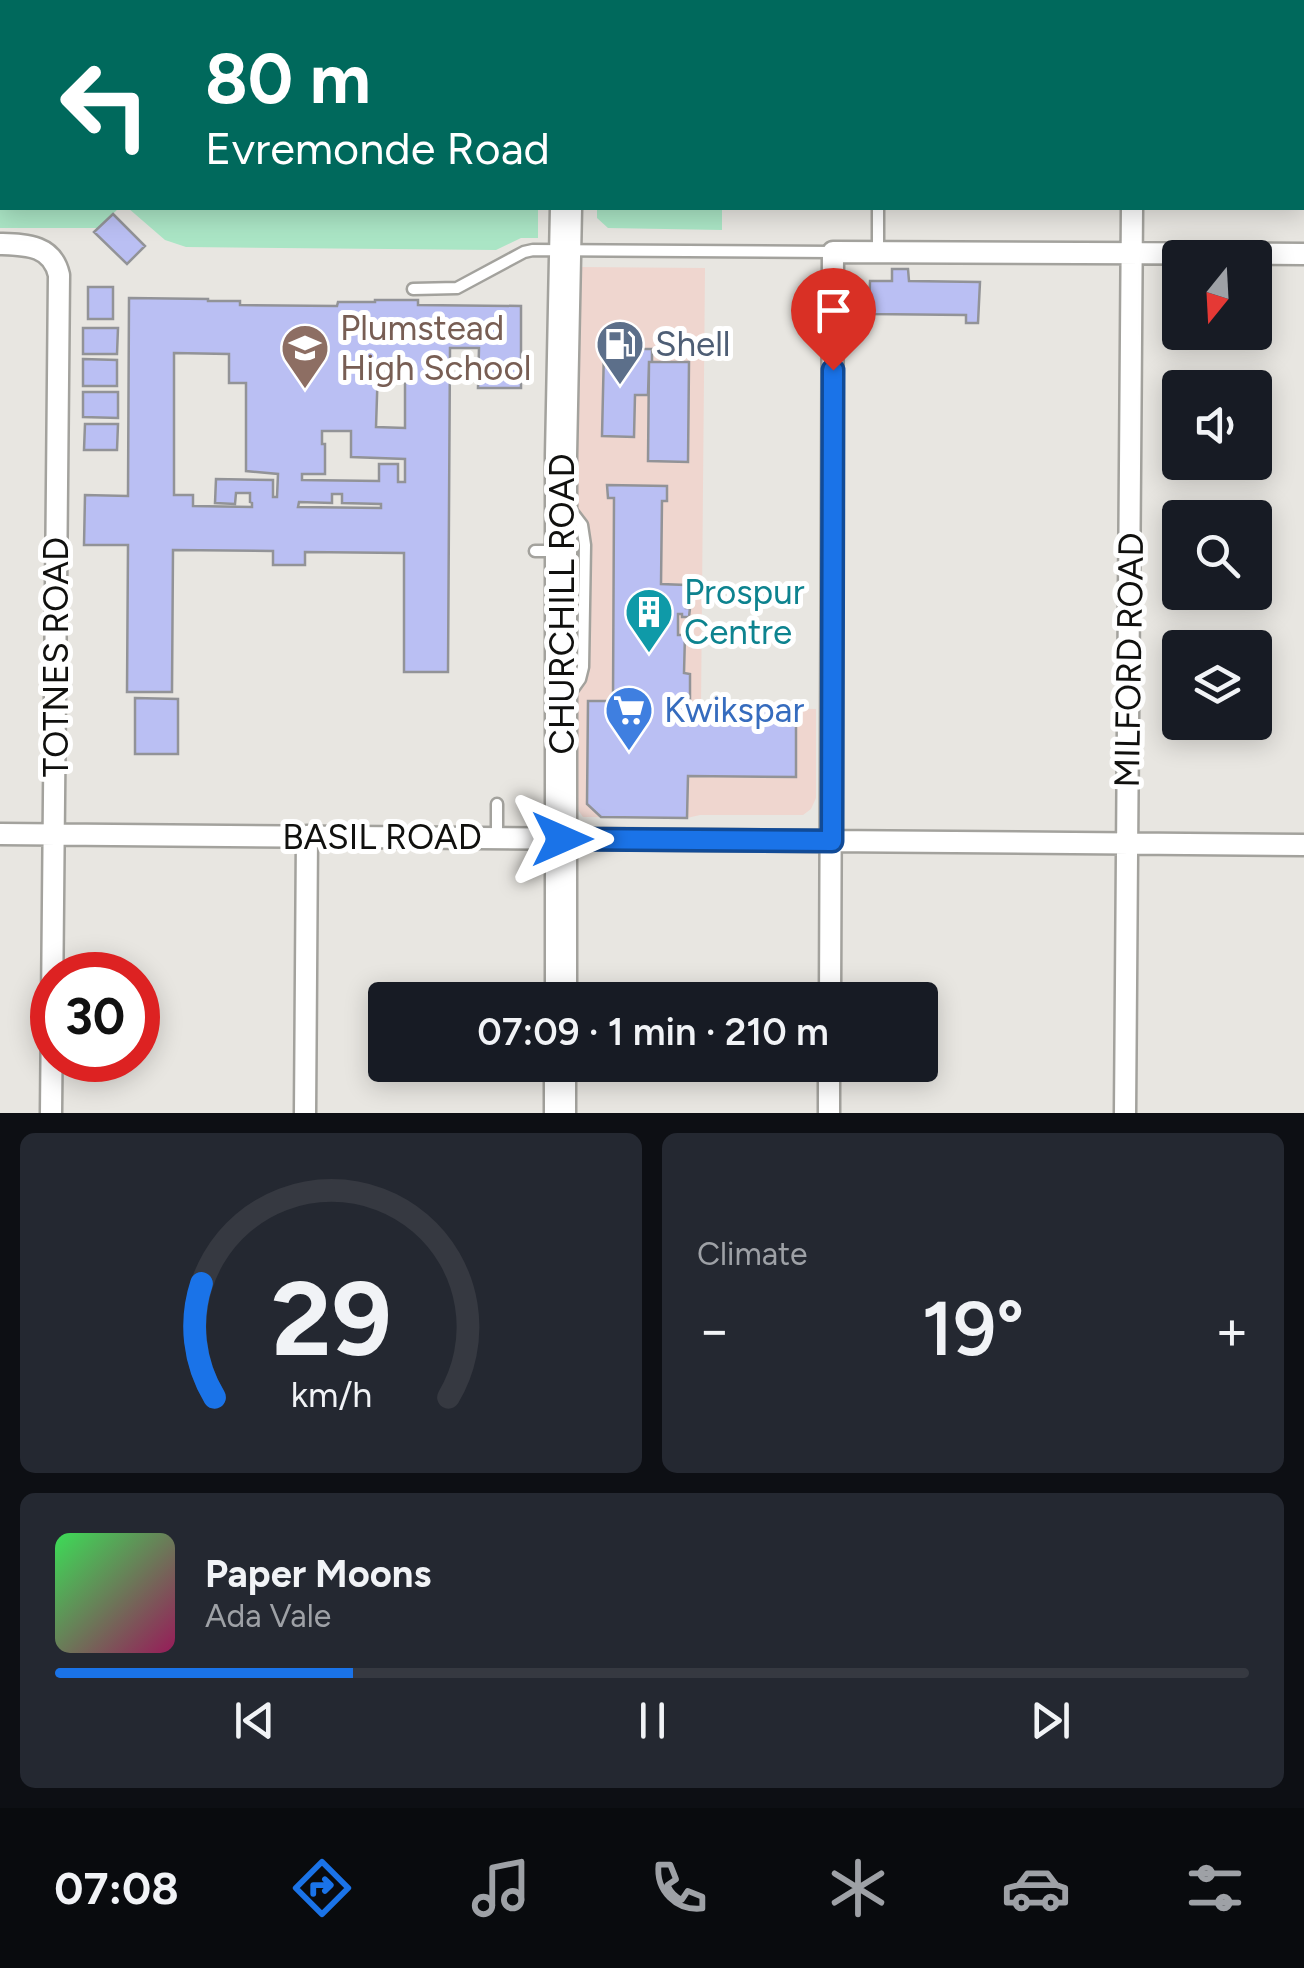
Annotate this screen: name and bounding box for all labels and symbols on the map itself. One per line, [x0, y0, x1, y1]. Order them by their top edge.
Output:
north arrow [1162, 240, 1272, 350]
pin [791, 268, 876, 371]
place label: Plumstead High School [340, 307, 531, 389]
fuel station icon: Shell [594, 318, 646, 386]
school or university icon: Plumstead High School [279, 322, 331, 390]
place label: Shell [655, 323, 731, 365]
street label: CHURCHILL ROAD [541, 453, 583, 755]
street label: MILFORD ROAD [1106, 532, 1152, 788]
street label: TOTNES ROAD [35, 537, 77, 777]
place label: Prospur Centre [684, 571, 805, 653]
building icon: Prospur Centre [623, 586, 675, 654]
supermarket icon: Kwikspar [603, 684, 655, 752]
place label: Kwikspar [664, 689, 804, 731]
position arrow [510, 787, 614, 891]
street label: BASIL ROAD [282, 816, 482, 858]
speed limit sign: 30 [30, 952, 160, 1082]

